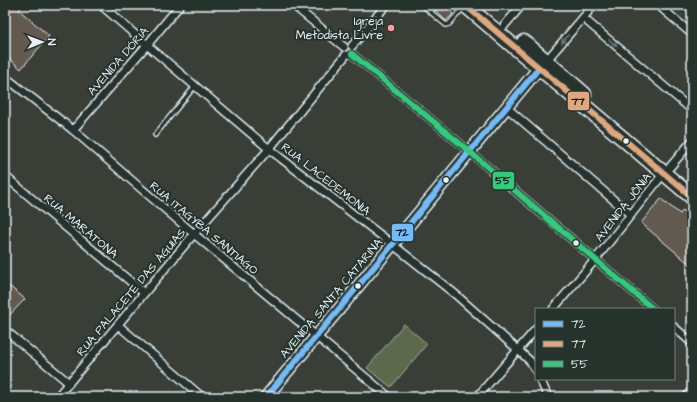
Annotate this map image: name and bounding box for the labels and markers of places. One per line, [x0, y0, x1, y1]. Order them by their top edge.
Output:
place label: Igreja Metodista Livre [296, 13, 384, 44]
marker: Igreja Metodista Livre [386, 23, 396, 33]
unlabelled marker [621, 136, 631, 146]
unlabelled marker [441, 175, 451, 185]
unlabelled marker [571, 238, 581, 248]
unlabelled marker [353, 281, 363, 291]

